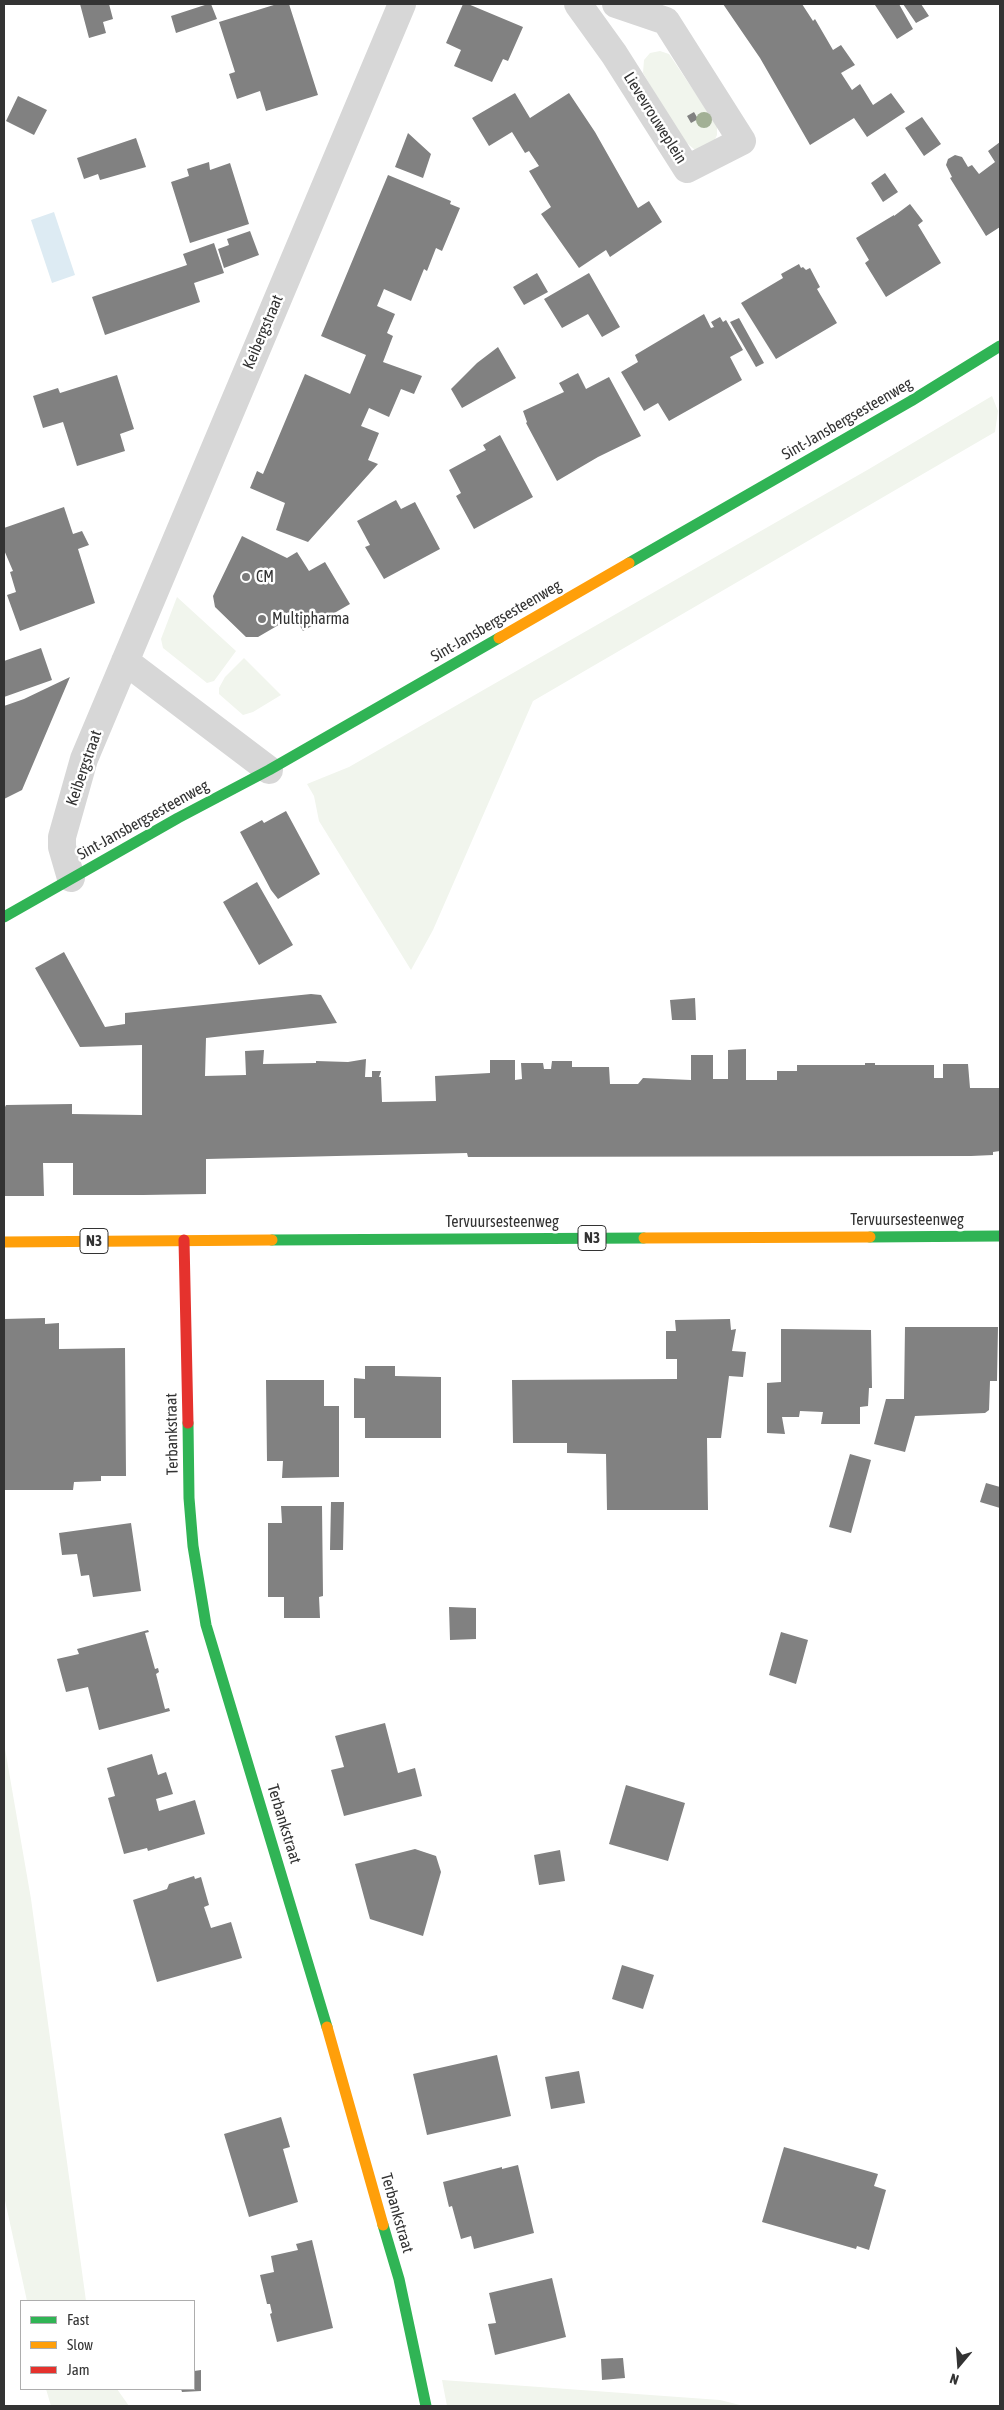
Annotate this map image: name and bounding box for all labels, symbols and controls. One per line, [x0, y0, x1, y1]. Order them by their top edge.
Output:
street label: Lievevrouweplein [619, 69, 691, 167]
street label: Keibergstraat [239, 292, 287, 372]
street label: Sint-Jansbergsesteenweg [778, 374, 916, 464]
place label: CM [256, 567, 274, 587]
marker: CM [240, 571, 252, 583]
street label: Sint-Jansbergsesteenweg [427, 576, 565, 666]
place label: Multipharma [272, 609, 349, 629]
marker: Multipharma [256, 613, 268, 625]
street label: Keibergstraat [62, 728, 106, 808]
street label: Sint-Jansbergsesteenweg [74, 776, 212, 864]
street label: Tervuursesteenweg [850, 1210, 964, 1230]
street label: Tervuursesteenweg [445, 1212, 559, 1232]
road number: N3 [578, 1226, 606, 1250]
road number: N3 [80, 1228, 108, 1254]
street label: Terbankstraat [162, 1393, 182, 1475]
street label: Terbankstraat [263, 1782, 305, 1866]
street label: Terbankstraat [376, 2171, 418, 2255]
legend [20, 2300, 195, 2390]
text: Fast [67, 2311, 89, 2328]
text: Slow [67, 2336, 93, 2353]
north arrow [934, 2340, 984, 2390]
text: Jam [67, 2361, 90, 2378]
text: N [948, 2370, 961, 2388]

